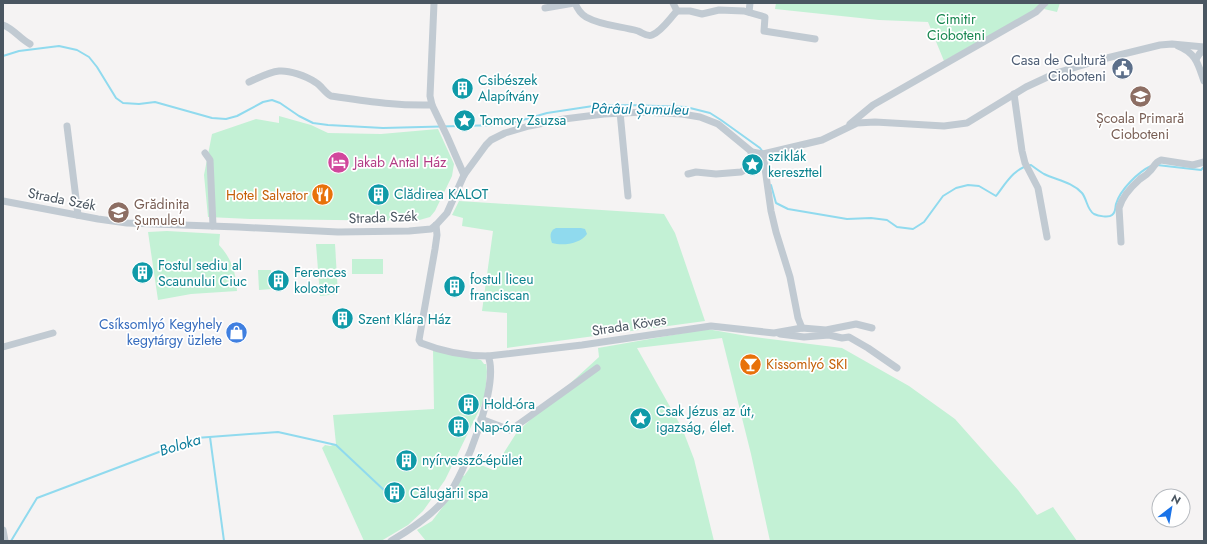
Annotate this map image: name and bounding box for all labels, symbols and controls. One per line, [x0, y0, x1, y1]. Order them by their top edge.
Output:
park label: Cimitir Cioboteni [927, 9, 985, 45]
place label: Casa de Cultură Cioboteni [1011, 50, 1106, 86]
public building icon: Casa de Cultură Cioboteni [1109, 55, 1135, 81]
place label: Csibészek Alapítvány [478, 70, 539, 106]
building icon: Csibészek Alapítvány [449, 75, 475, 101]
school or university icon: Școala Primară Cioboteni [1127, 83, 1153, 109]
water label: Pârâul Șumuleu [591, 97, 690, 121]
place icon: Tomory Zsuzsa [451, 107, 477, 133]
place label: Școala Primară Cioboteni [1096, 108, 1184, 144]
place label: Tomory Zsuzsa [480, 110, 566, 130]
place label: sziklák kereszttel [768, 146, 822, 182]
hotel icon: Jakab Antal Ház [325, 149, 351, 175]
place icon: sziklák kereszttel [740, 151, 766, 177]
place label: Jakab Antal Ház [352, 152, 447, 172]
building icon: Clădirea KALOT [365, 181, 391, 207]
restaurant icon: Hotel Salvator [310, 182, 336, 208]
street label: Strada Szék [26, 183, 98, 216]
place label: Clădirea KALOT [394, 184, 489, 204]
place label: Hotel Salvator [226, 185, 308, 205]
place label: Grădinița Șumuleu [134, 194, 189, 231]
school or university icon: Grădinița Șumuleu [105, 199, 131, 225]
street label: Strada Szék [348, 206, 419, 228]
place label: Fostul sediu al Scaunului Ciuc [158, 255, 247, 291]
building icon: Fostul sediu al Scaunului Ciuc [130, 260, 156, 286]
place label: Ferences kolostor [294, 262, 347, 298]
building icon: Ferences kolostor [266, 267, 292, 293]
place label: fostul liceu franciscan [470, 269, 534, 305]
building icon: fostul liceu franciscan [442, 274, 468, 300]
building icon: Szent Klára Ház [329, 306, 355, 332]
place label: Szent Klára Ház [358, 309, 451, 329]
street label: Strada Köves [590, 309, 668, 341]
place label: Csíksomlyó Kegyhely kegytárgy üzlete [99, 314, 223, 350]
shop icon: Csíksomlyó Kegyhely kegytárgy üzlete [224, 319, 250, 345]
bar icon: Kissomlyó SKI [738, 351, 764, 377]
place label: Kissomlyó SKI [766, 354, 847, 374]
building icon: Hold-óra [456, 391, 482, 417]
place label: Hold-óra [484, 394, 535, 414]
place label: Csak Jézus az út, igazság, élet. [656, 401, 755, 437]
place icon: Csak Jézus az út, igazság, élet. [627, 406, 653, 432]
building icon: Nap-óra [446, 414, 472, 440]
place label: Nap-óra [474, 417, 522, 437]
water label: Boloka [157, 428, 204, 462]
building icon: nyírvessző-épület [393, 447, 419, 473]
place label: nyírvessző-épület [422, 450, 523, 470]
building icon: Călugării spa [381, 480, 407, 506]
place label: Călugării spa [410, 483, 488, 503]
north arrow [1151, 488, 1191, 528]
text: N [1168, 490, 1184, 509]

